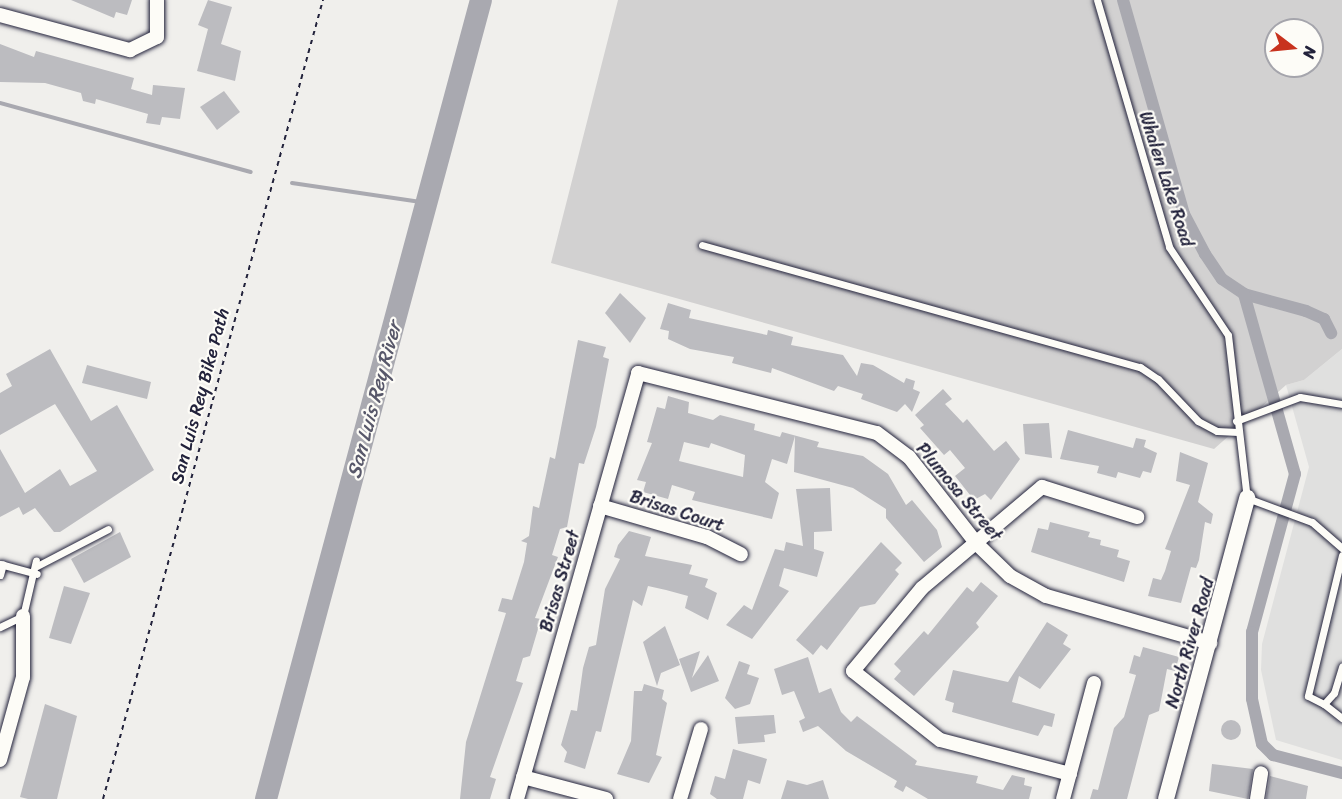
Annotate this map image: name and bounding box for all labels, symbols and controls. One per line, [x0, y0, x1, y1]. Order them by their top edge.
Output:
north arrow [1264, 18, 1324, 78]
text: N [1294, 43, 1325, 62]
street label: Whalen Lake Road [1134, 109, 1198, 249]
street label: San Luis Rey Bike Path [166, 305, 234, 487]
water label: San Luis Rey River [341, 319, 407, 481]
street label: Plumosa Street [911, 438, 1007, 546]
street label: Brisas Court [627, 486, 727, 536]
street label: Brisas Street [535, 527, 585, 635]
street label: North River Road [1161, 575, 1219, 711]

